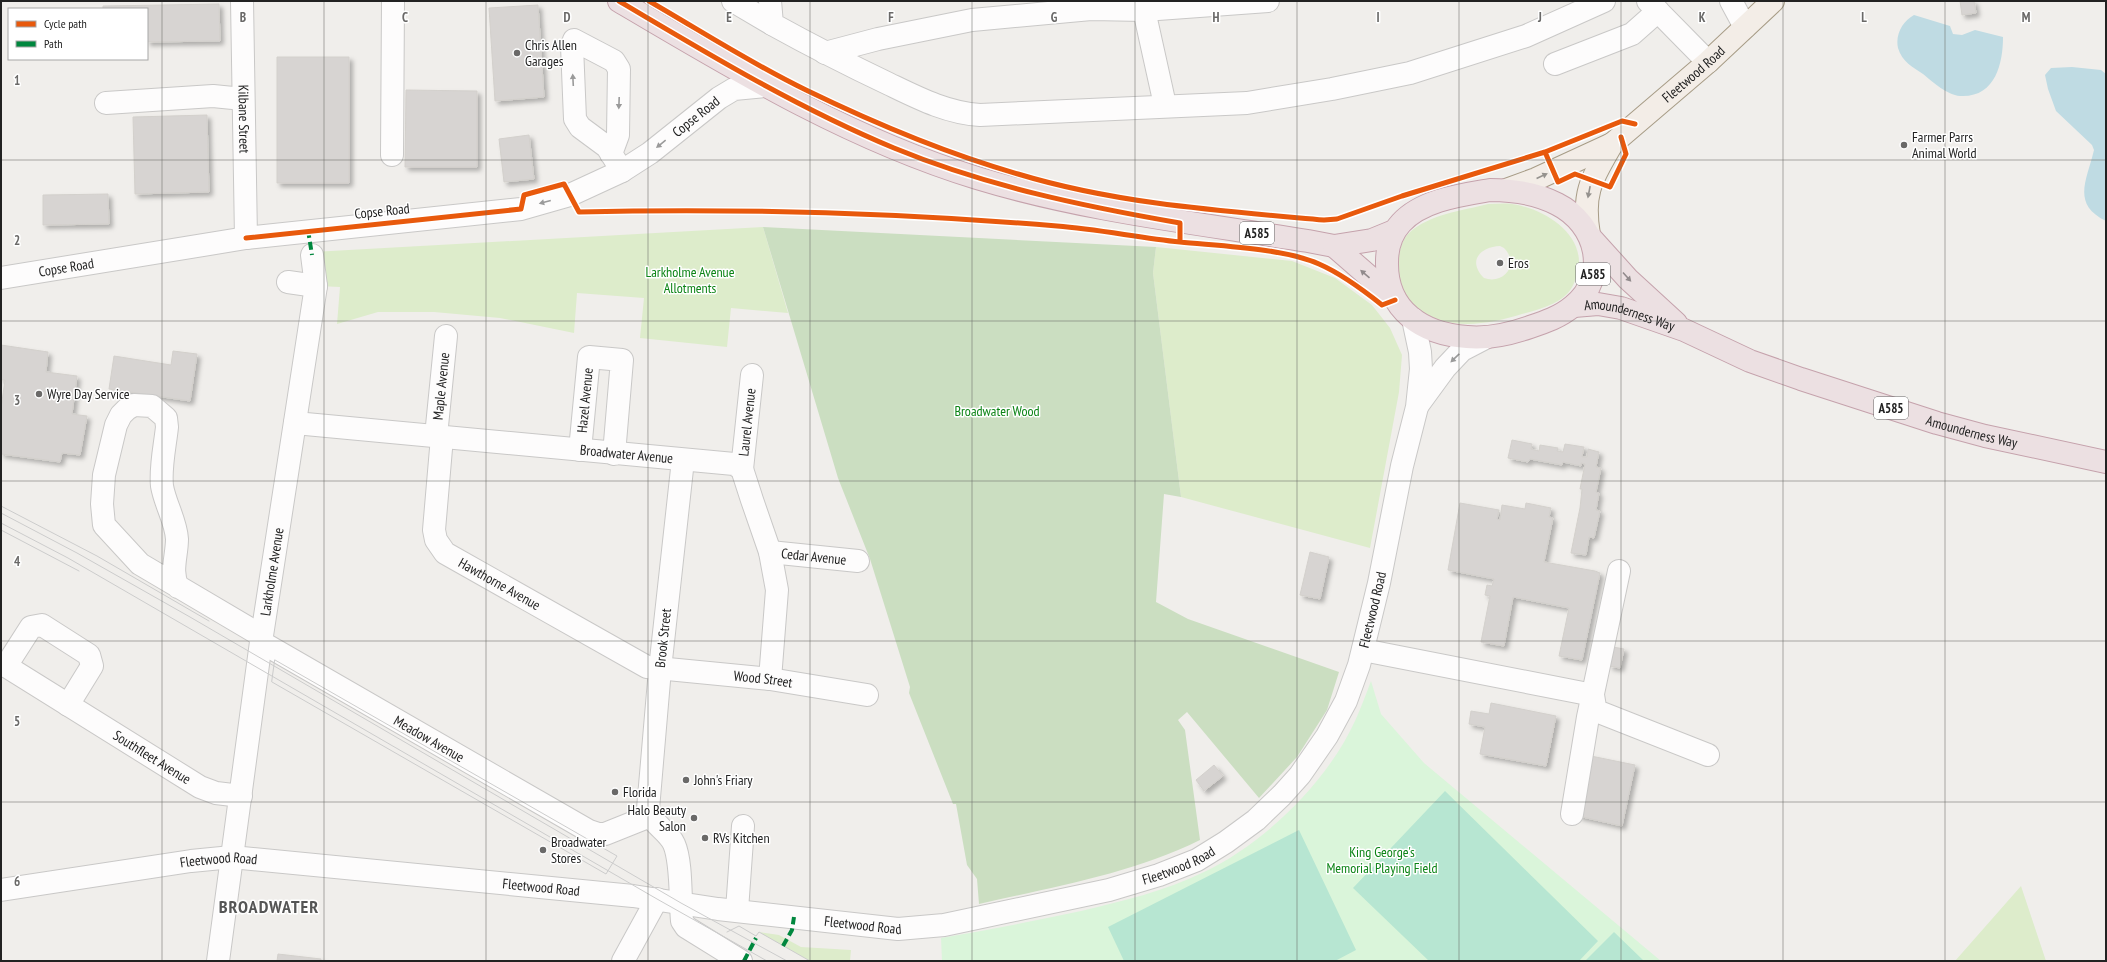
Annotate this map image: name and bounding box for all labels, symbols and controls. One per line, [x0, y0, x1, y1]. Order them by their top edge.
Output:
legend [8, 8, 148, 60]
text: B [240, 9, 246, 26]
text: C [402, 9, 408, 26]
text: D [564, 9, 571, 26]
text: E [726, 9, 732, 26]
text: F [888, 9, 894, 26]
text: G [1051, 9, 1058, 26]
text: H [1213, 9, 1220, 26]
text: I [1376, 9, 1380, 26]
text: J [1537, 9, 1542, 26]
text: K [1699, 9, 1706, 26]
text: L [1861, 9, 1867, 26]
text: M [2022, 9, 2031, 26]
text: Cycle path [44, 16, 87, 31]
text: Path [44, 36, 62, 51]
place label: Chris Allen Garages [525, 36, 577, 70]
street label: Fleetwood Road [1658, 42, 1729, 106]
marker: Chris Allen Garages [512, 48, 522, 58]
text: 1 [14, 72, 20, 89]
one-way arrow [570, 74, 577, 86]
street label: Kilbane Street [234, 84, 254, 154]
street label: Copse Road [669, 92, 723, 141]
one-way arrow [616, 97, 622, 110]
place label: Farmer Parrs Animal World [1912, 128, 1977, 162]
one-way arrow [655, 140, 666, 149]
marker: Farmer Parrs Animal World [1899, 140, 1909, 150]
one-way arrow [1537, 173, 1548, 179]
one-way arrow [1585, 185, 1591, 198]
street label: Copse Road [353, 199, 411, 223]
one-way arrow [539, 199, 551, 205]
road number: A585 [1240, 222, 1274, 244]
text: 2 [14, 232, 20, 249]
street label: Copse Road [37, 254, 95, 281]
place label: Eros [1508, 254, 1529, 272]
marker: Eros [1495, 258, 1505, 268]
park label: Larkholme Avenue Allotments [646, 263, 735, 297]
road number: A585 [1576, 263, 1610, 285]
one-way arrow [1360, 270, 1371, 279]
one-way arrow [1622, 272, 1631, 282]
street label: Amounderness Way [1583, 295, 1678, 335]
street label: Maple Avenue [429, 351, 453, 421]
one-way arrow [1450, 353, 1460, 363]
street label: Hazel Avenue [573, 367, 597, 434]
place label: Wyre Day Service [47, 385, 130, 403]
street label: Laurel Avenue [734, 387, 760, 457]
marker: Wyre Day Service [34, 389, 44, 399]
text: 3 [14, 392, 20, 409]
road number: A585 [1874, 397, 1908, 419]
park label: Broadwater Wood [954, 402, 1040, 420]
street label: Amounderness Way [1924, 411, 2020, 452]
street label: Broadwater Avenue [579, 441, 674, 467]
street label: Larkholme Avenue [256, 526, 288, 617]
street label: Cedar Avenue [780, 544, 847, 569]
text: 4 [14, 553, 21, 570]
street label: Hawthorne Avenue [455, 554, 544, 614]
street label: Fleetwood Road [1355, 570, 1390, 650]
street label: Brook Street [651, 607, 675, 669]
street label: Wood Street [733, 667, 794, 692]
street label: Meadow Avenue [391, 711, 468, 766]
text: 5 [14, 713, 20, 730]
street label: Southfleet Avenue [110, 726, 194, 788]
place label: John's Friary [693, 771, 753, 789]
marker: John's Friary [681, 775, 691, 785]
place label: Florida [623, 783, 657, 801]
marker: Florida [610, 787, 620, 797]
place label: Halo Beauty Salon [628, 801, 687, 835]
marker: Halo Beauty Salon [689, 813, 699, 823]
place label: RVs Kitchen [713, 829, 770, 847]
place label: Broadwater Stores [551, 833, 607, 867]
marker: RVs Kitchen [700, 833, 710, 843]
street label: Fleetwood Road [1140, 842, 1218, 889]
park label: King George's Memorial Playing Field [1326, 843, 1438, 877]
marker: Broadwater Stores [538, 845, 548, 855]
street label: Fleetwood Road [179, 848, 258, 872]
text: 6 [14, 873, 20, 890]
street label: Fleetwood Road [502, 874, 581, 900]
district label: BROADWATER [219, 895, 319, 918]
street label: Fleetwood Road [823, 912, 902, 938]

